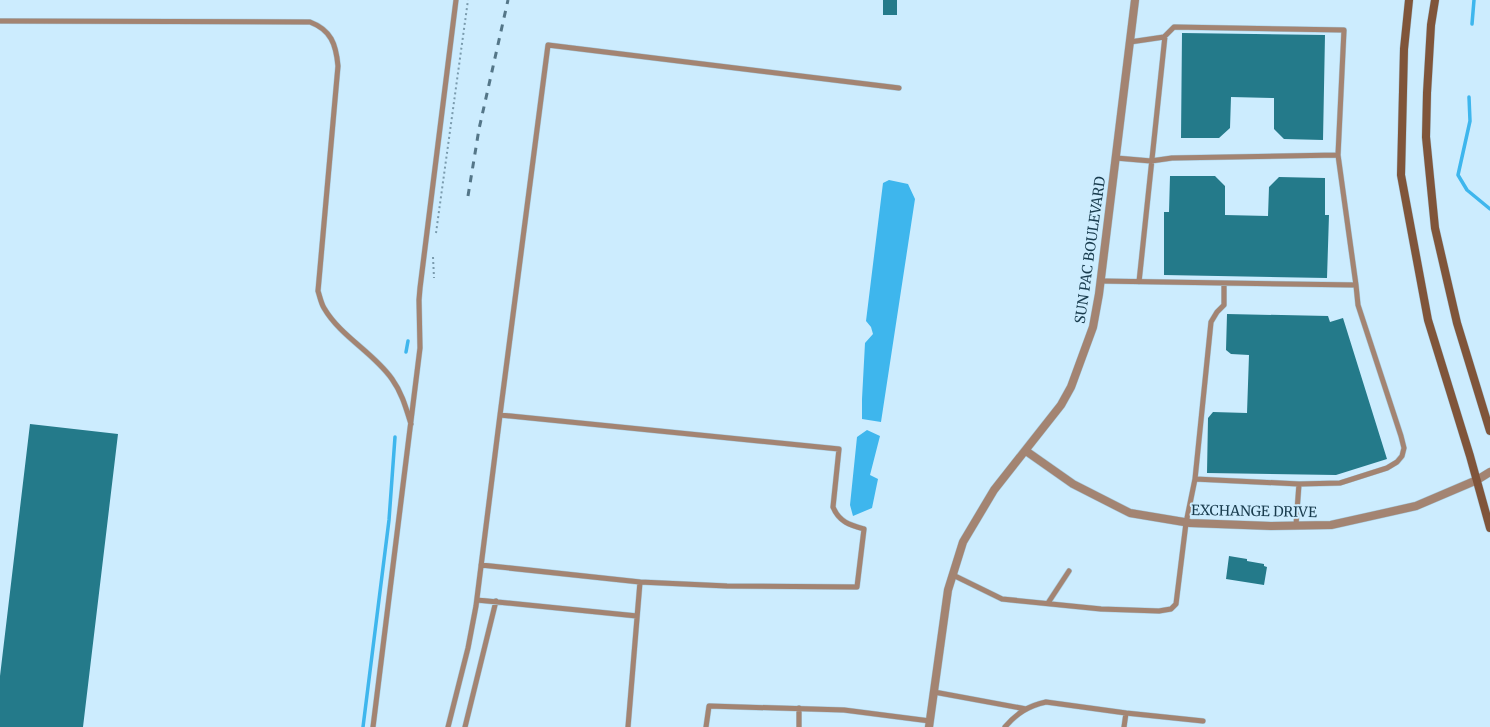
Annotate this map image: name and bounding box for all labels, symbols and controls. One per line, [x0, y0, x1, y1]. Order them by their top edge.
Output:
street label: SUN PAC BOULEVARD [1071, 175, 1109, 325]
street label: EXCHANGE DRIVE [1191, 501, 1317, 521]

